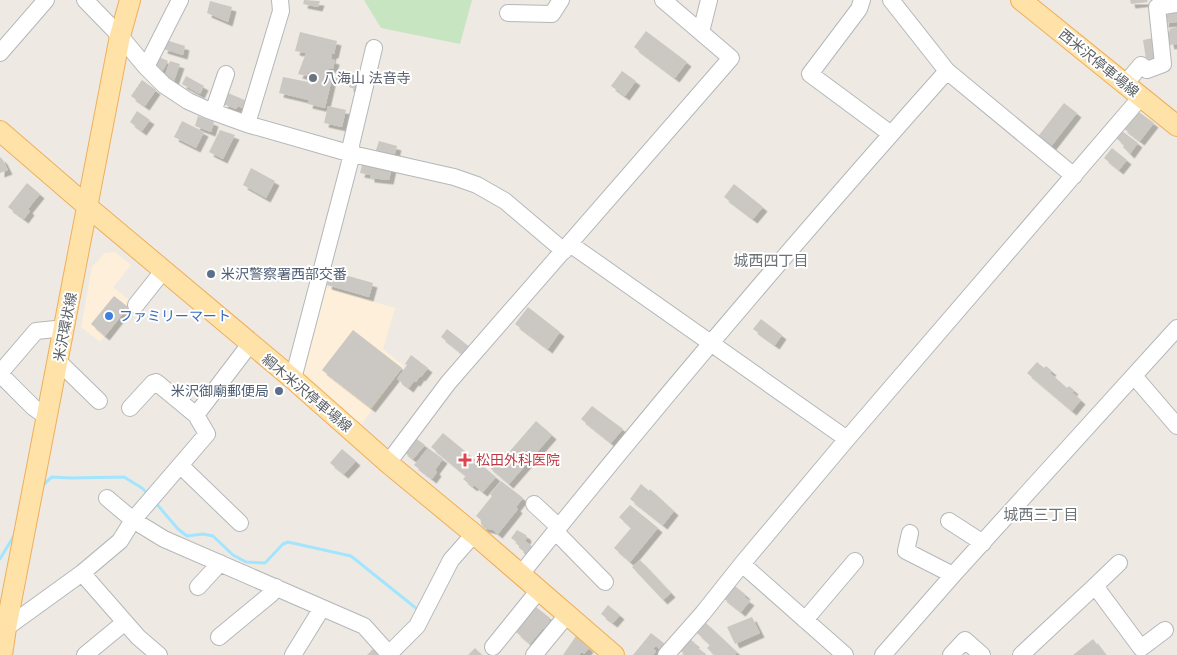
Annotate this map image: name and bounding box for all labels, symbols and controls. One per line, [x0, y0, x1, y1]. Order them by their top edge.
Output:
street label: 西米沢停車場線 [1055, 26, 1142, 101]
place label: 八海山 法音寺 [323, 70, 411, 87]
marker: 八海山 法音寺 [307, 72, 319, 84]
district label: 城西四丁目 [733, 252, 809, 270]
place label: 米沢警察署西部交番 [221, 266, 347, 283]
marker: 米沢警察署西部交番 [205, 268, 217, 280]
street label: 米沢環状線 [50, 291, 81, 363]
place label: ファミリーマート [119, 308, 231, 325]
marker: ファミリーマート [103, 310, 115, 322]
street label: 綱木米沢停車場線 [258, 351, 355, 436]
place label: 米沢御廟郵便局 [171, 383, 269, 400]
marker: 米沢御廟郵便局 [273, 385, 285, 397]
place label: 松田外科医院 [476, 452, 560, 469]
marker: 松田外科医院 [458, 453, 472, 467]
district label: 城西三丁目 [1003, 506, 1079, 524]

